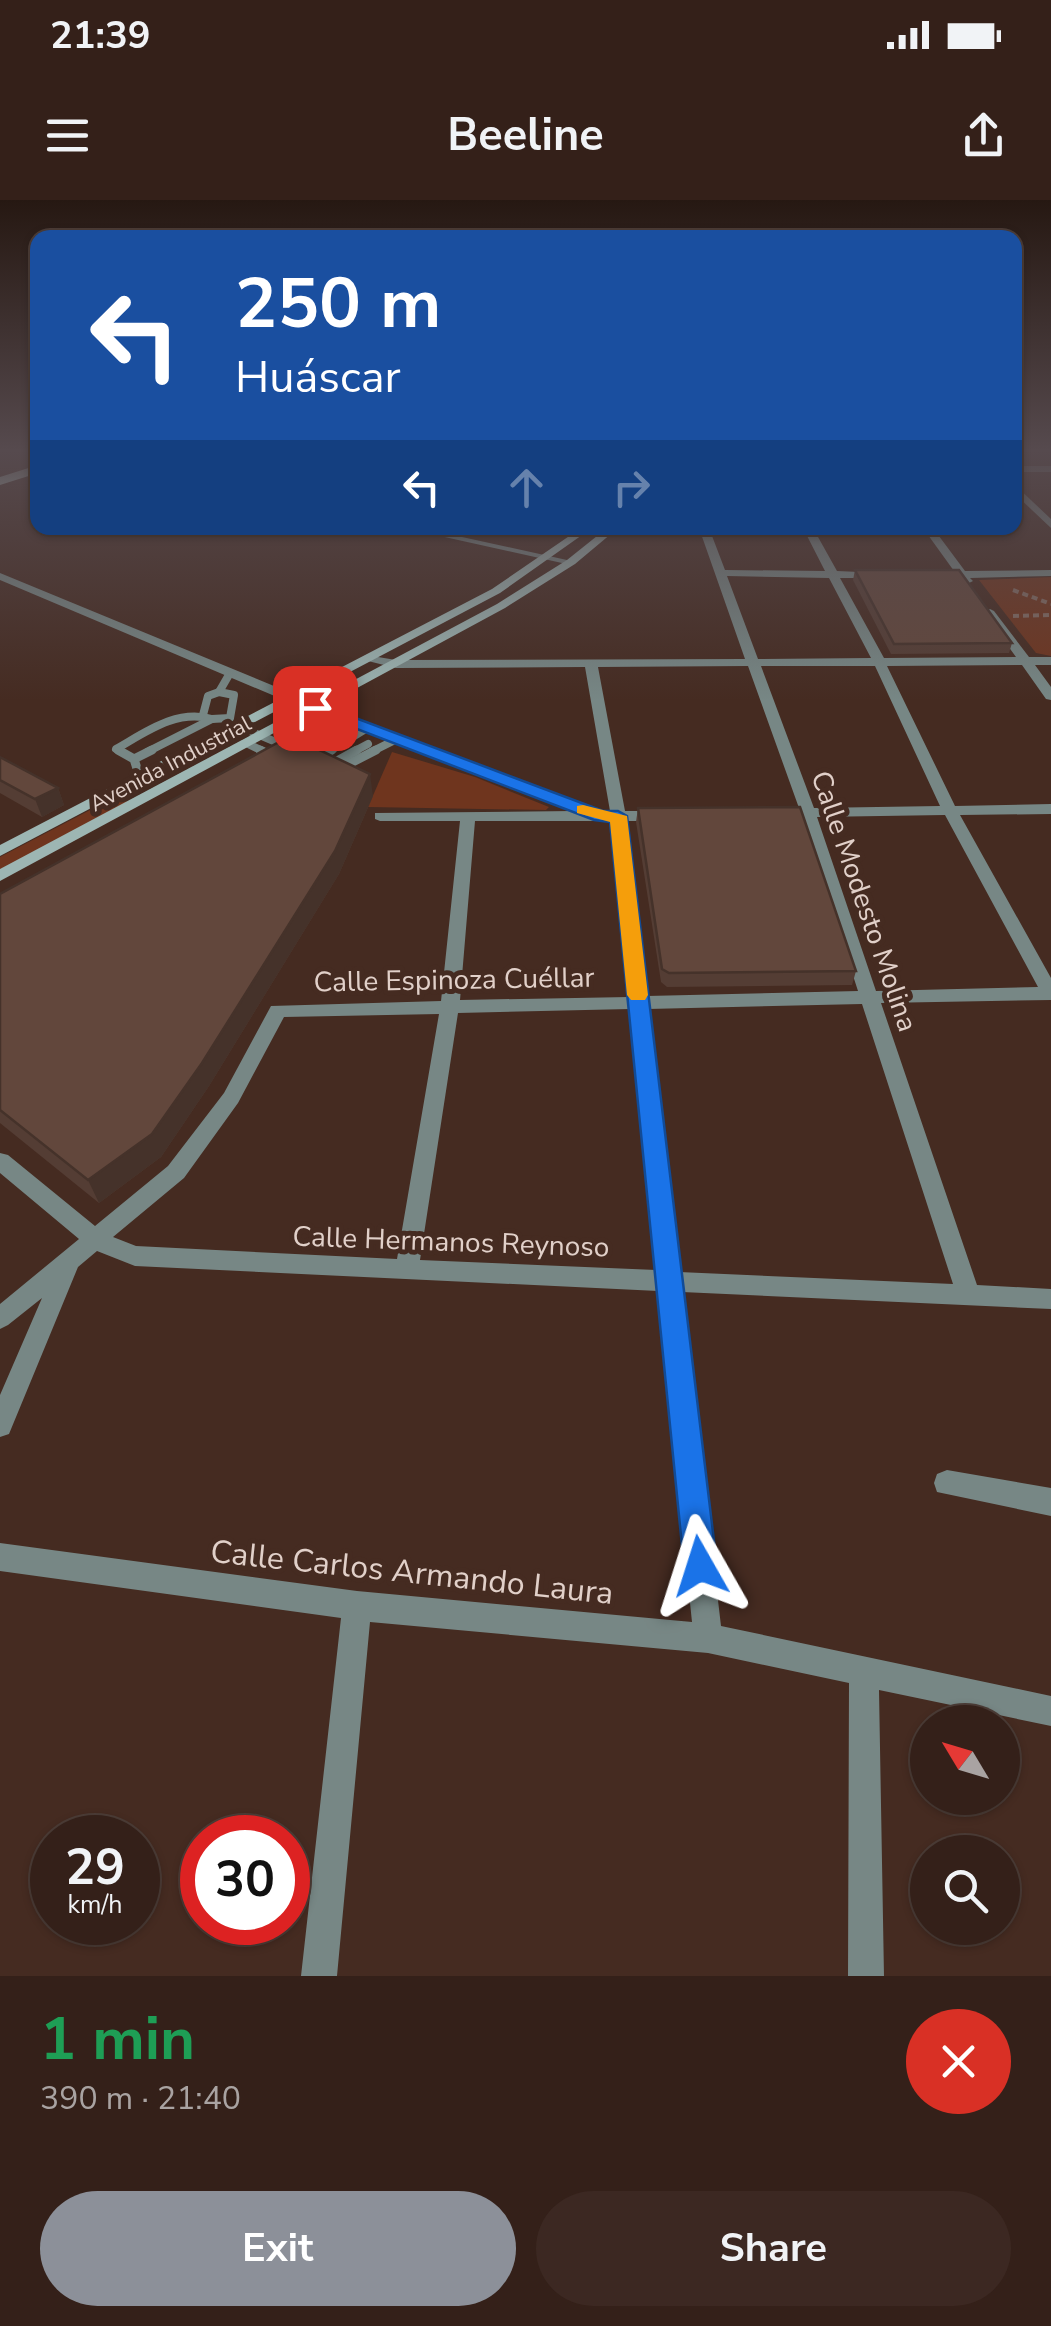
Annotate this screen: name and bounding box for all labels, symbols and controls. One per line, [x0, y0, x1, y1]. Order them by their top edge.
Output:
text: 21:39 [50, 10, 151, 61]
text: Beeline [447, 105, 604, 166]
icon: menu [40, 108, 95, 163]
icon: share [956, 108, 1011, 163]
text: 250 m [235, 256, 441, 352]
icon: left [70, 270, 200, 400]
text: Huáscar [235, 347, 401, 408]
icon: left [394, 460, 449, 515]
icon: ahead [499, 460, 554, 515]
icon: right [604, 460, 659, 515]
pin [273, 666, 358, 751]
icon: arrive [288, 681, 343, 736]
street label: Avenida Industrial [85, 708, 257, 819]
street label: Calle Modesto Molina [802, 766, 927, 1037]
street label: Calle Espinoza Cuéllar [313, 959, 595, 1001]
street label: Calle Hermanos Reynoso [292, 1217, 610, 1267]
position arrow [648, 1514, 752, 1618]
street label: Calle Carlos Armando Laura [208, 1530, 615, 1615]
north arrow [910, 1705, 1020, 1815]
map controls [910, 1705, 1020, 1945]
speed limit sign: 30 [180, 1815, 310, 1945]
text: 29 [65, 1833, 125, 1902]
button: search [910, 1835, 1020, 1945]
text: km/h [67, 1888, 123, 1922]
text: 1 min [40, 1998, 195, 2080]
button: close [906, 2009, 1011, 2114]
text: 390 m · 21:40 [40, 2077, 241, 2120]
button: Exit [40, 2191, 516, 2306]
button: Share [536, 2191, 1011, 2306]

